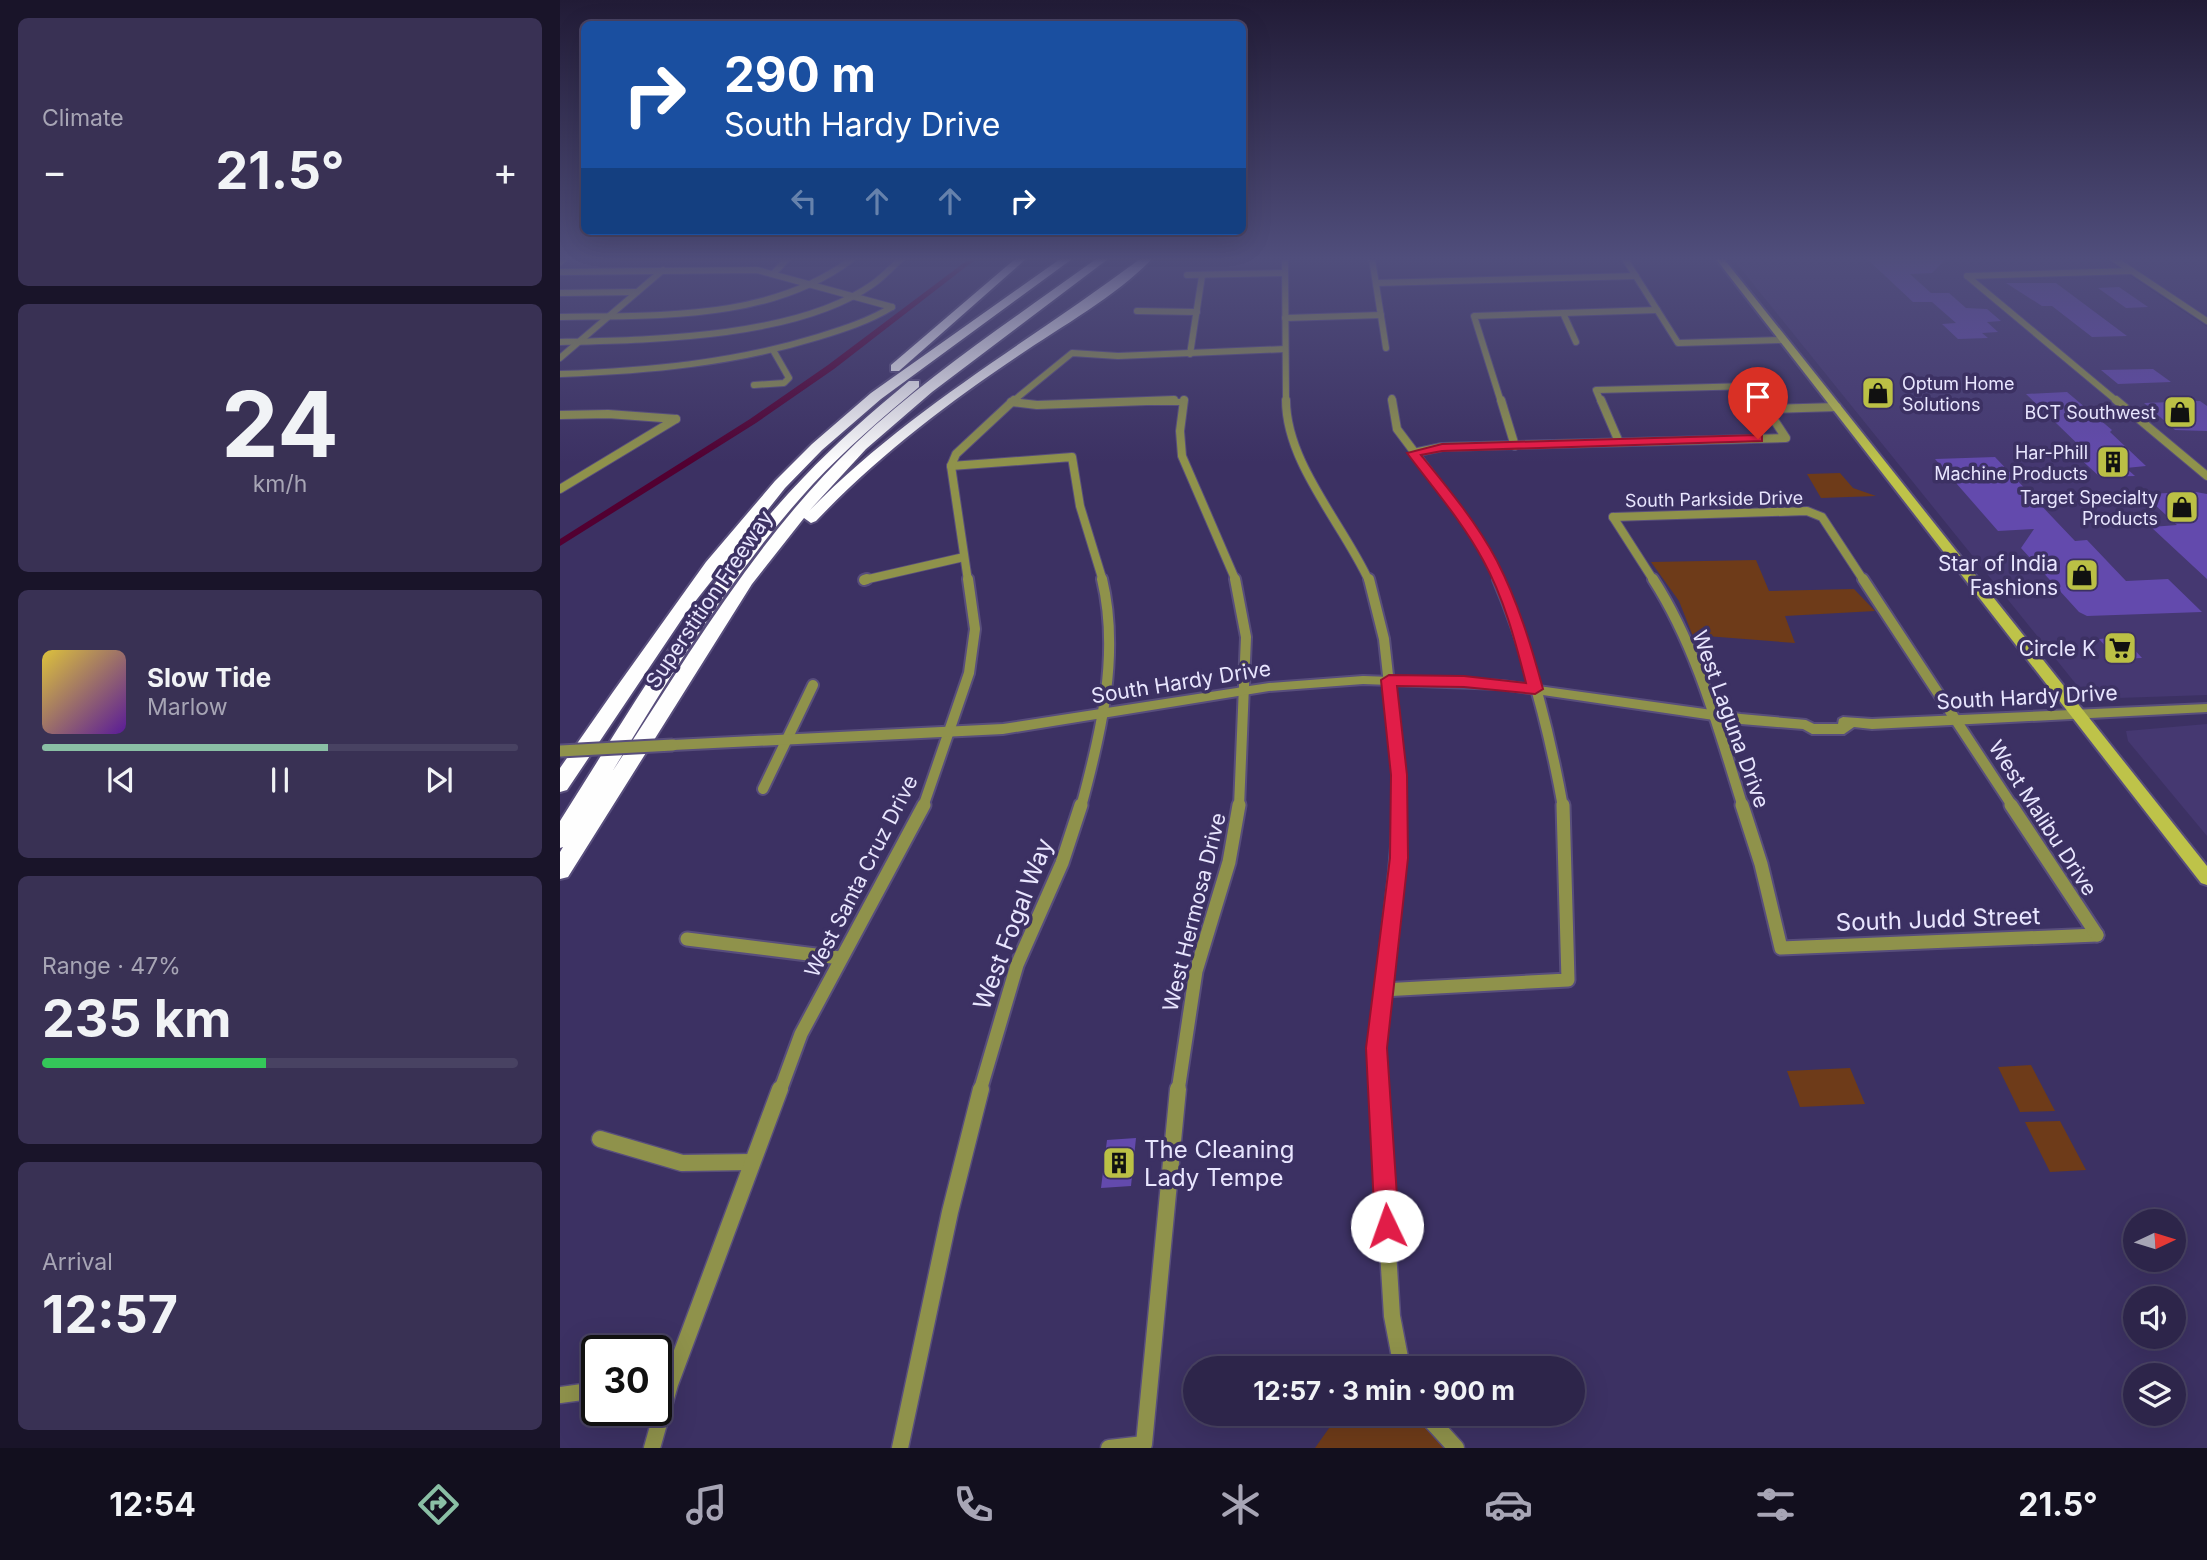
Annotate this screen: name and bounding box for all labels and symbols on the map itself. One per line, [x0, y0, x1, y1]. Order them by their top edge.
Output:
pin [1728, 367, 1788, 439]
place label: Optum Home Solutions [1902, 373, 2015, 415]
shop icon: Optum Home Solutions [1859, 374, 1897, 412]
shop icon: BCT Southwest [2161, 393, 2199, 431]
place label: BCT Southwest [2025, 402, 2156, 423]
place label: Har-Phill Machine Products [1934, 442, 2088, 484]
building icon: Har-Phill Machine Products [2094, 443, 2132, 481]
street label: South Parkside Drive [1625, 487, 1803, 511]
place label: Target Specialty Products [2020, 487, 2158, 529]
shop icon: Target Specialty Products [2163, 488, 2201, 526]
street label: Superstition Freeway [640, 505, 778, 693]
place label: Star of India Fashions [1938, 551, 2058, 600]
shop icon: Star of India Fashions [2063, 556, 2101, 594]
street label: West Laguna Drive [1687, 627, 1775, 811]
supermarket icon: Circle K [2101, 629, 2139, 667]
place label: Circle K [2019, 636, 2096, 661]
street label: South Hardy Drive [1089, 655, 1273, 709]
street label: South Hardy Drive [1936, 680, 2118, 714]
street label: West Malibu Drive [1984, 736, 2102, 900]
street label: West Santa Cruz Drive [799, 771, 923, 981]
street label: West Hermosa Drive [1157, 810, 1231, 1014]
street label: West Fogal Way [967, 834, 1059, 1014]
street label: South Judd Street [1835, 901, 2041, 937]
place label: The Cleaning Lady Tempe [1144, 1135, 1294, 1192]
building icon: The Cleaning Lady Tempe [1100, 1144, 1138, 1182]
position arrow [1350, 1189, 1424, 1263]
north arrow [2123, 1209, 2186, 1272]
speed limit sign: 30 [581, 1335, 672, 1426]

